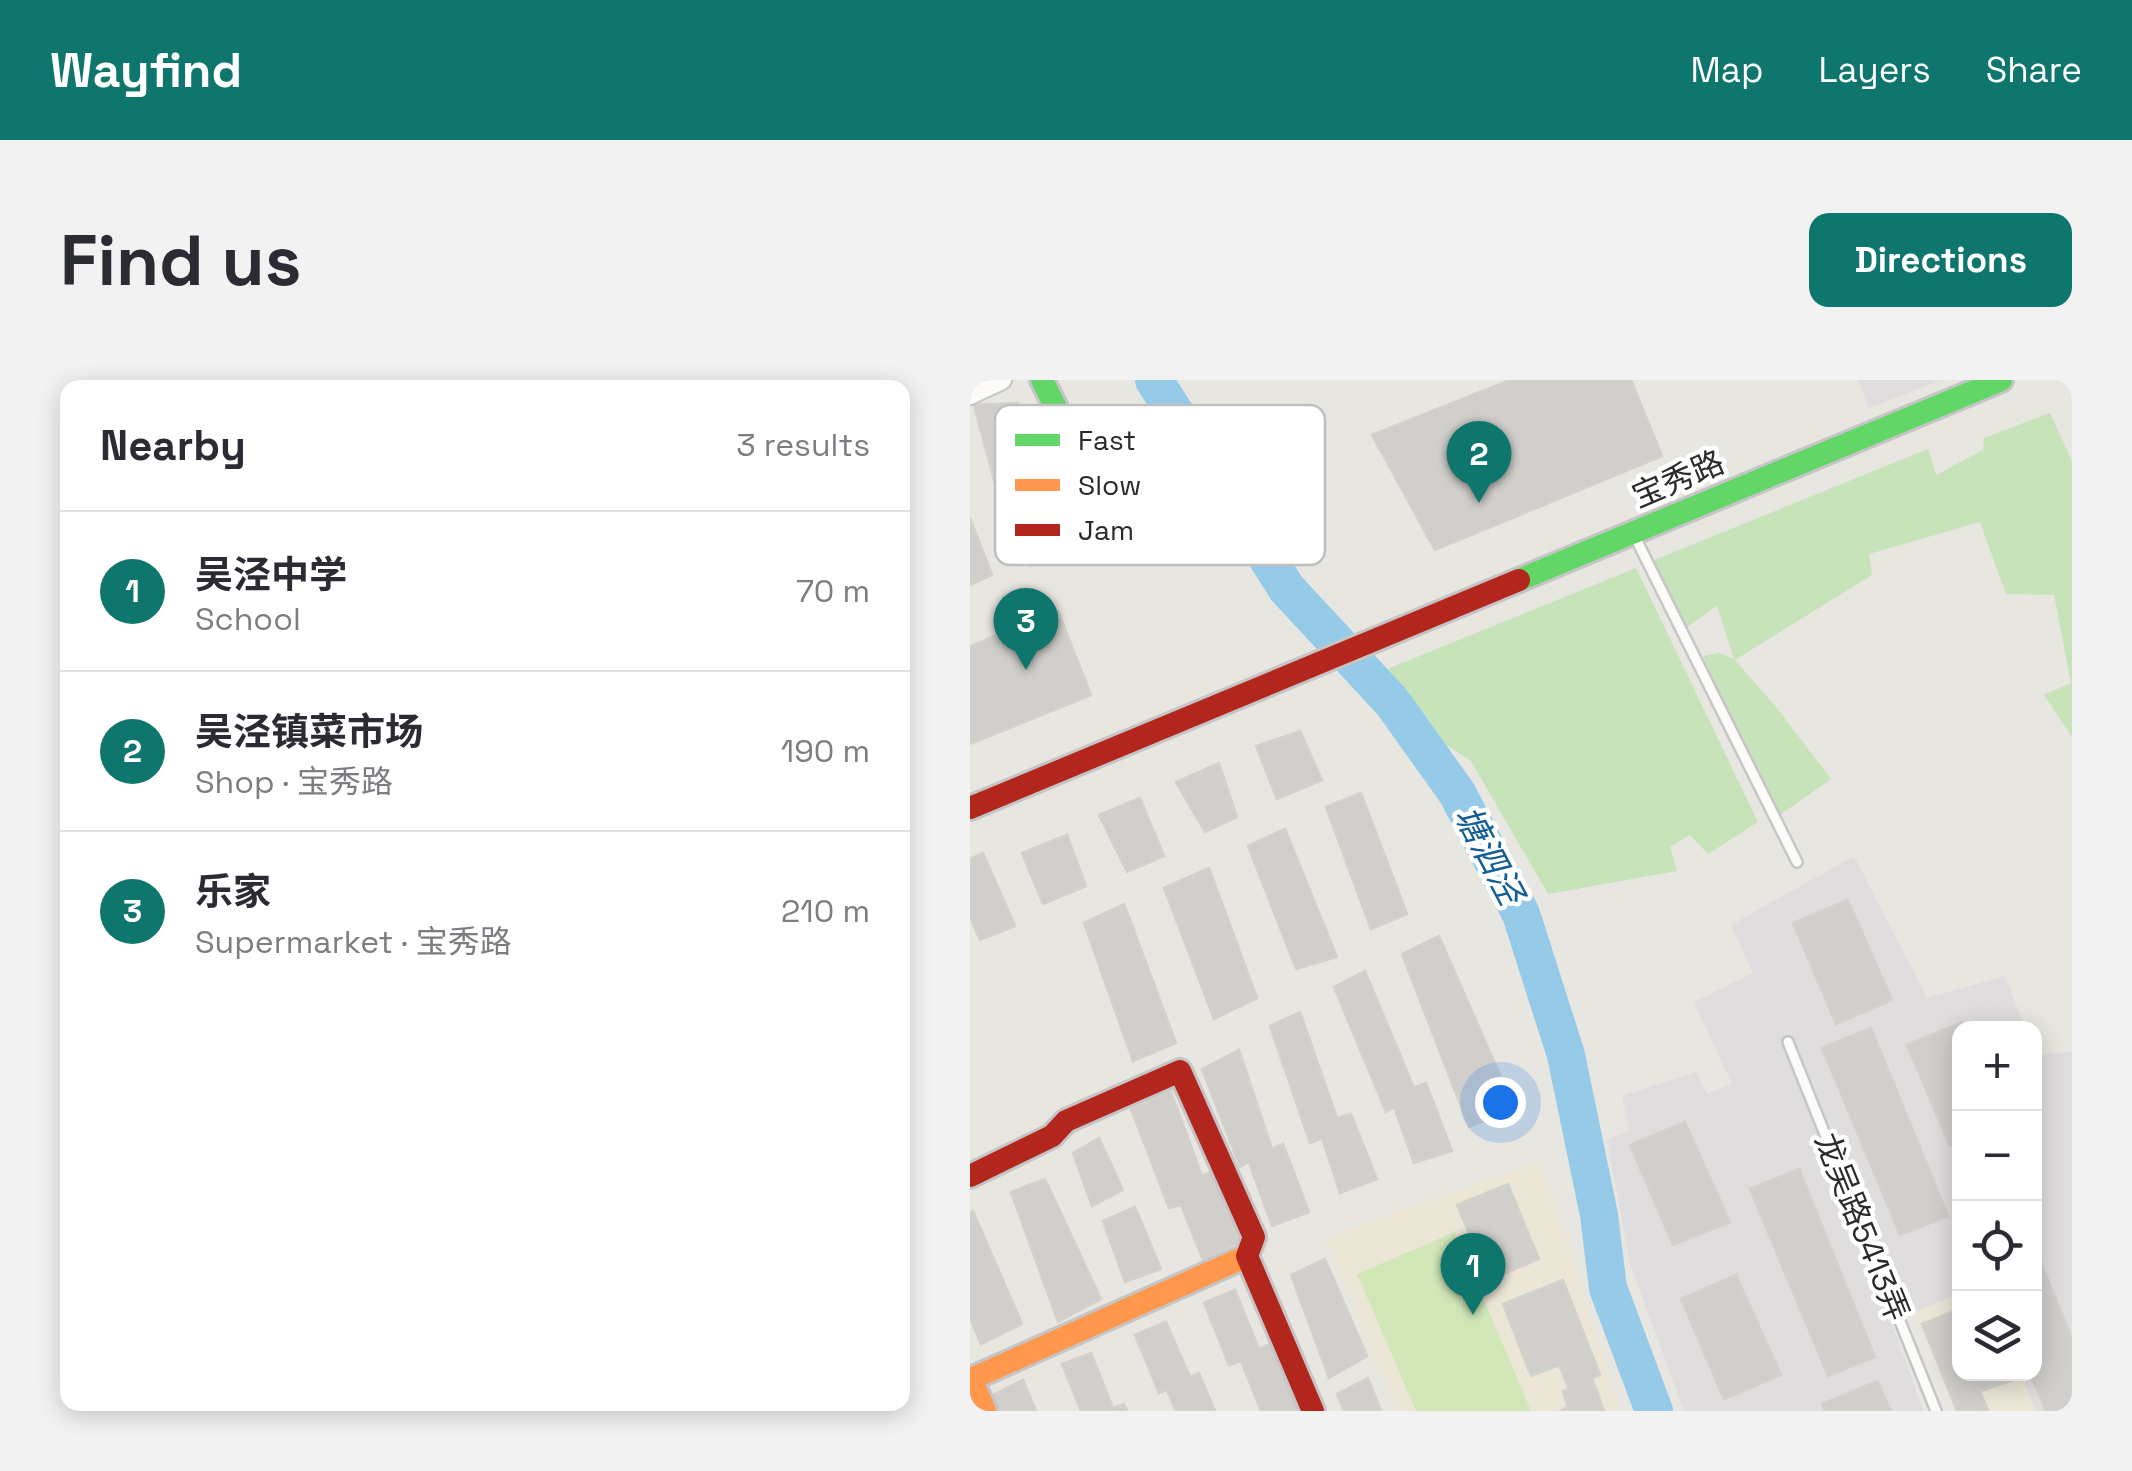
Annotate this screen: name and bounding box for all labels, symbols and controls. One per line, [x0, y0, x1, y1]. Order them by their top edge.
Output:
text: Wayfind [50, 40, 242, 101]
text: Map [1690, 48, 1763, 92]
text: Layers [1818, 48, 1931, 92]
text: Share [1986, 48, 2082, 92]
button: Directions [1809, 213, 2072, 307]
text: Find us [60, 216, 301, 305]
legend [995, 405, 1325, 565]
text: Nearby [100, 419, 246, 472]
pin: 2 [1446, 421, 1512, 503]
text: Fast [1078, 422, 1136, 458]
text: 3 results [736, 425, 870, 465]
street label: 宝秀路 [1626, 442, 1730, 516]
text: Slow [1078, 467, 1141, 503]
text: Jam [1078, 512, 1134, 548]
text: 吴泾中学 [195, 551, 347, 599]
text: 1 [125, 571, 140, 611]
text: 70 m [796, 571, 870, 611]
pin: 3 [993, 588, 1058, 670]
text: School [195, 599, 301, 639]
text: 吴泾镇菜市场 [195, 708, 423, 756]
text: 2 [123, 731, 142, 771]
text: 190 m [781, 731, 870, 771]
text: Shop · 宝秀路 [195, 762, 393, 802]
water label: 塘泗泾 [1445, 798, 1534, 914]
text: 乐家 [195, 868, 271, 916]
text: 3 [123, 891, 142, 931]
text: 210 m [781, 891, 870, 931]
text: Supermarket · 宝秀路 [195, 922, 512, 962]
map controls [1952, 1021, 2042, 1381]
button: + [1952, 1021, 2042, 1111]
your location [1475, 1077, 1526, 1128]
button: − [1952, 1111, 2042, 1201]
street label: 龙吴路5413弄 [1806, 1127, 1918, 1327]
button: locate [1952, 1201, 2042, 1291]
pin: 1 [1440, 1232, 1506, 1315]
button: layers [1952, 1291, 2042, 1381]

